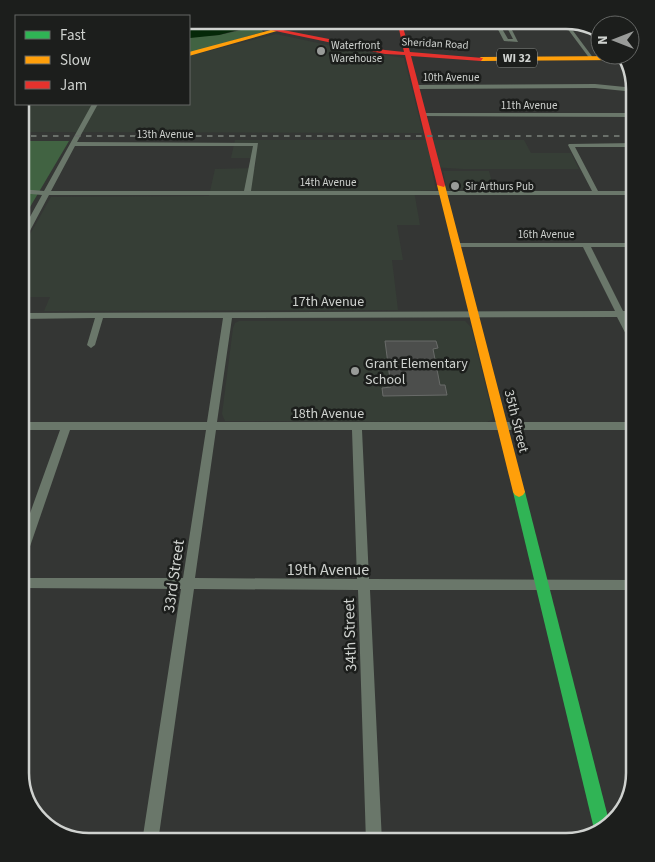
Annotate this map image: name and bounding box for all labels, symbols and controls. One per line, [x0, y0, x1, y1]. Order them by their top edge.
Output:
legend [15, 15, 190, 105]
north arrow [590, 15, 640, 65]
text: Fast [60, 25, 86, 46]
street label: Sheridan Road [401, 34, 469, 53]
text: N [593, 35, 613, 45]
place label: Waterfront Warehouse [331, 38, 383, 66]
marker: Waterfront Warehouse [315, 45, 327, 57]
road number: WI 32 [497, 48, 537, 68]
text: Slow [60, 50, 91, 71]
street label: 10th Avenue [423, 70, 480, 85]
text: Jam [60, 75, 87, 96]
street label: 11th Avenue [501, 98, 558, 113]
street label: 13th Avenue [137, 127, 194, 142]
street label: 14th Avenue [300, 175, 357, 190]
place label: Sir Arthurs Pub [465, 179, 534, 194]
marker: Sir Arthurs Pub [449, 180, 461, 192]
street label: 16th Avenue [518, 227, 575, 242]
street label: 17th Avenue [292, 292, 364, 312]
place label: Grant Elementary School [365, 354, 468, 390]
marker: Grant Elementary School [349, 365, 361, 377]
street label: 35th Street [499, 388, 534, 455]
street label: 18th Avenue [292, 404, 364, 424]
street label: 33rd Street [158, 538, 190, 614]
street label: 19th Avenue [287, 559, 369, 581]
street label: 34th Street [338, 597, 362, 672]

